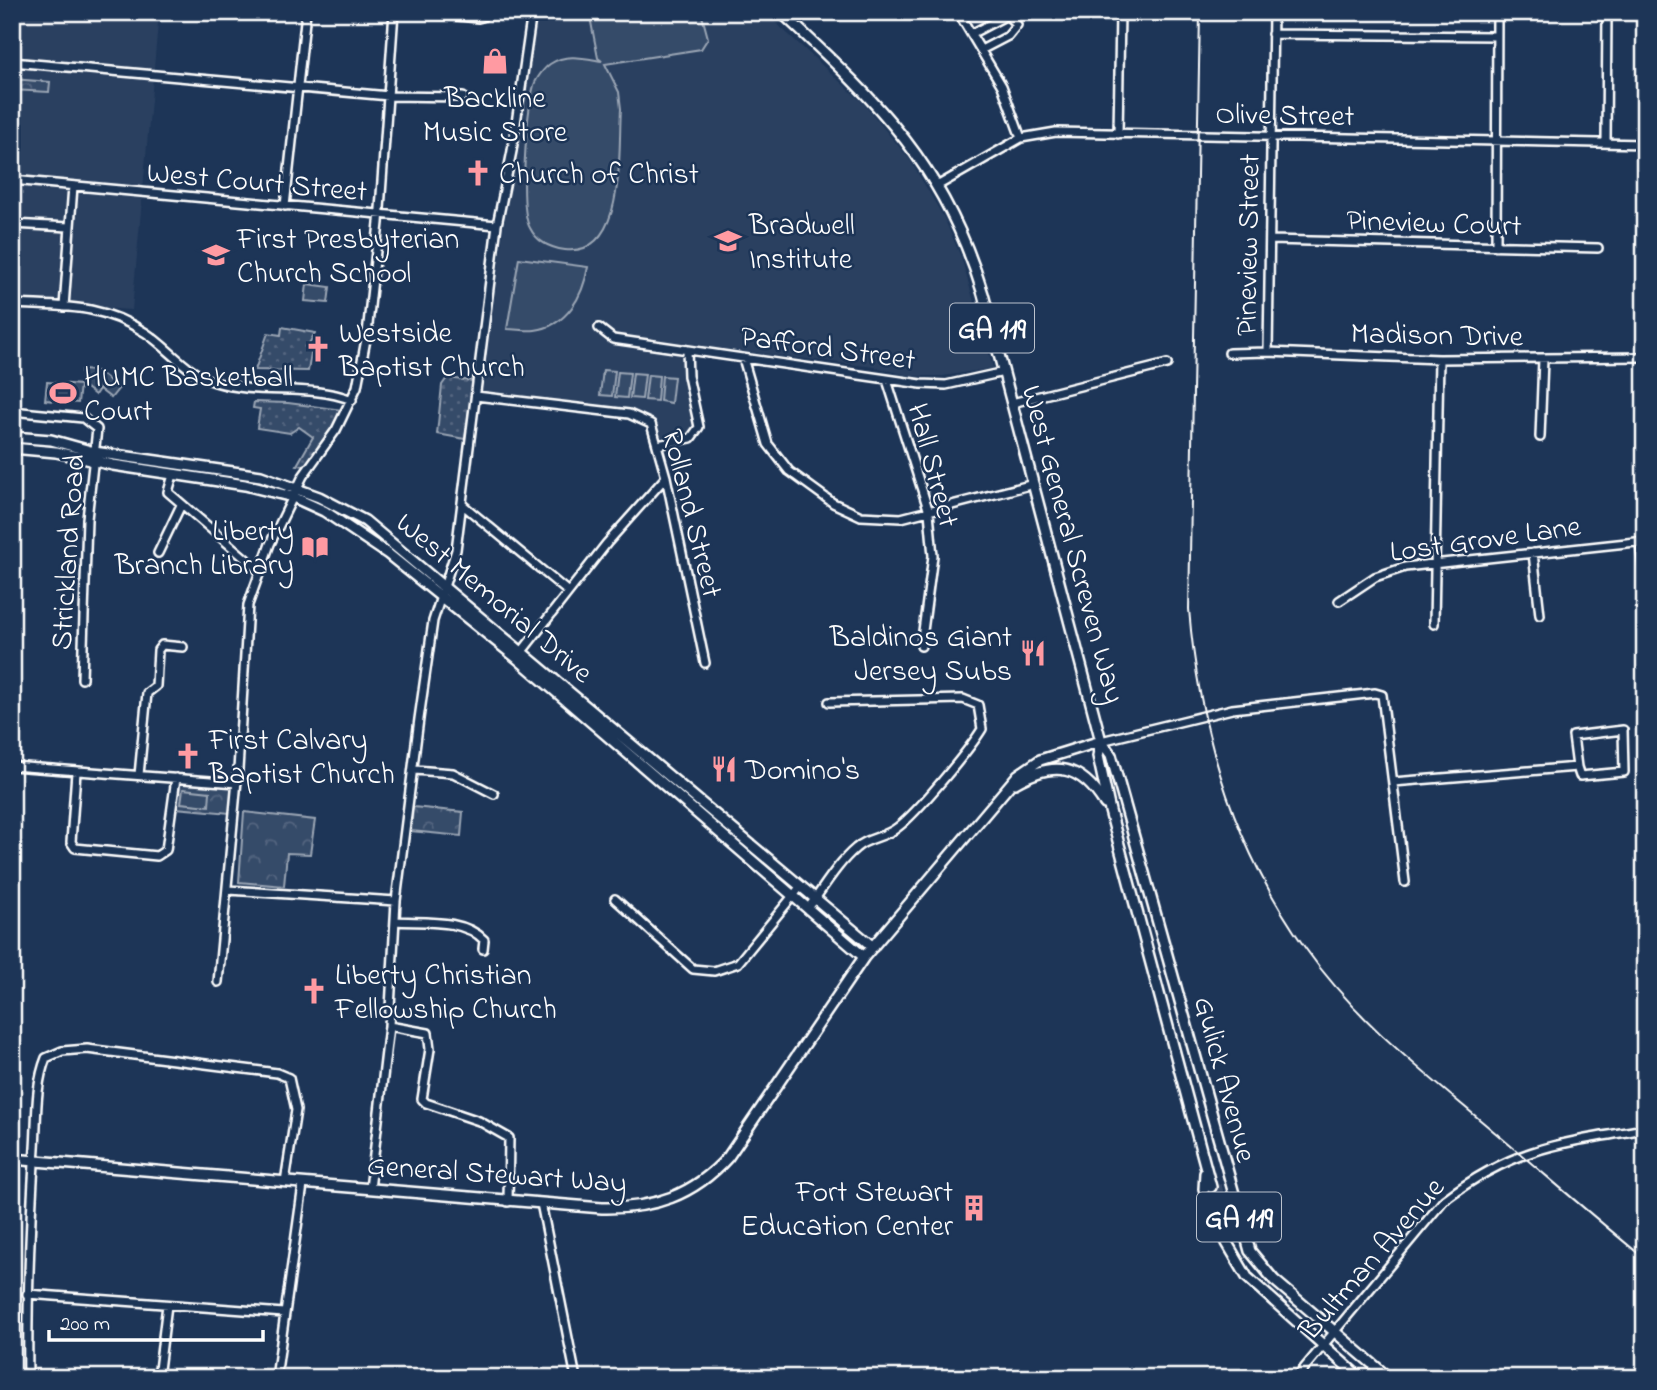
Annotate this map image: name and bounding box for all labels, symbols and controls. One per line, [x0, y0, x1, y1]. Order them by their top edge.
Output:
shop icon: Backline Music Store [480, 46, 510, 76]
place label: Backline Music Store [423, 78, 568, 156]
street label: Olive Street [1215, 94, 1355, 140]
street label: West Court Street [145, 152, 369, 216]
street label: Pineview Street [1226, 153, 1274, 337]
place label: Church of Christ [499, 154, 699, 198]
church icon: Church of Christ [463, 158, 493, 188]
street label: Pineview Court [1346, 200, 1522, 250]
place label: Bradwell Institute [748, 205, 855, 283]
place label: First Presbyterian Church School [236, 219, 459, 297]
school or university icon: Bradwell Institute [713, 226, 743, 256]
school or university icon: First Presbyterian Church School [201, 240, 231, 270]
road number: GA 119 [950, 304, 1034, 352]
place label: Westside Baptist Church [338, 313, 525, 391]
street label: Madison Drive [1350, 313, 1524, 361]
street label: Pafford Street [737, 316, 918, 384]
church icon: Westside Baptist Church [303, 334, 333, 364]
place label: HUMC Basketball Court [84, 357, 293, 435]
sports icon: HUMC Basketball Court [48, 378, 78, 408]
street label: West General Screven Way [1007, 381, 1135, 709]
street label: Hall Street [893, 399, 969, 533]
street label: Rolland Street [648, 425, 732, 603]
street label: Strickland Road [41, 453, 99, 652]
street label: West Memorial Drive [385, 503, 602, 696]
street label: Lost Grove Lane [1387, 506, 1584, 576]
place label: Liberty Branch Library [114, 511, 294, 589]
library icon: Liberty Branch Library [300, 532, 330, 562]
place label: Baldinos Giant Jersey Subs [829, 617, 1012, 695]
restaurant icon: Baldinos Giant Jersey Subs [1018, 638, 1048, 668]
place label: First Calvary Baptist Church [208, 720, 395, 798]
church icon: First Calvary Baptist Church [173, 741, 203, 771]
place label: Domino's [744, 750, 860, 794]
restaurant icon: Domino's [709, 754, 739, 784]
place label: Liberty Christian Fellowship Church [334, 955, 557, 1033]
church icon: Liberty Christian Fellowship Church [299, 976, 329, 1006]
street label: Gulick Avenue [1180, 992, 1266, 1168]
street label: General Stewart Way [365, 1145, 628, 1207]
street label: Bultman Avenue [1289, 1168, 1457, 1352]
place label: Fort Stewart Education Center [740, 1172, 954, 1250]
road number: GA 119 [1197, 1192, 1281, 1242]
building icon: Fort Stewart Education Center [959, 1193, 989, 1223]
scale bar [49, 1299, 262, 1343]
text: 200 m [60, 1310, 110, 1340]

